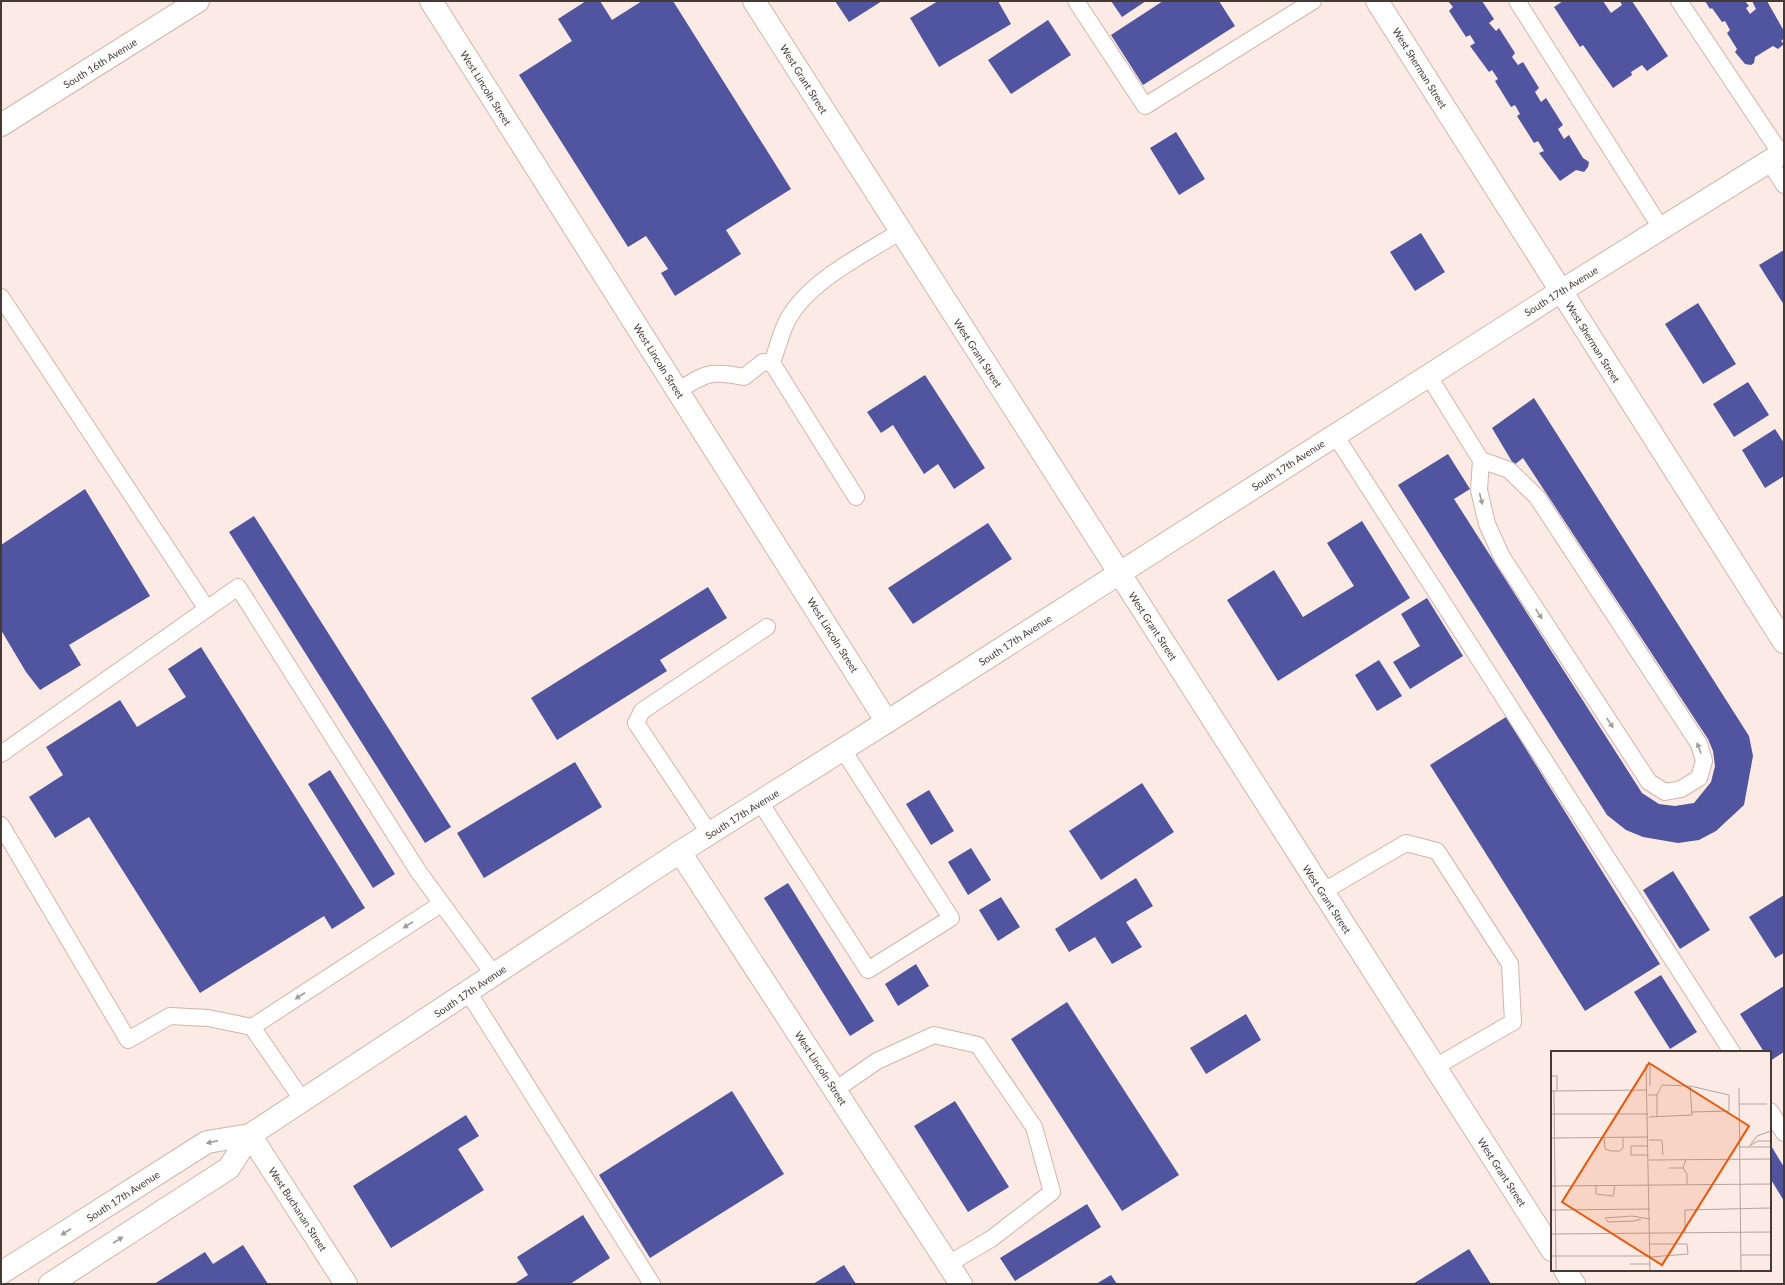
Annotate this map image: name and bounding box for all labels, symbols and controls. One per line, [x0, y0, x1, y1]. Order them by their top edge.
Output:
street label: West Sherman Street [1390, 25, 1450, 111]
street label: South 16th Avenue [61, 36, 139, 90]
street label: West Grant Street [778, 42, 830, 116]
street label: West Lincoln Street [458, 48, 514, 128]
street label: South 17th Avenue [1522, 264, 1600, 318]
street label: West Sherman Street [1563, 299, 1623, 385]
street label: West Grant Street [951, 316, 1005, 390]
street label: West Lincoln Street [631, 321, 687, 401]
street label: South 17th Avenue [1249, 437, 1327, 493]
one-way arrow [1479, 493, 1485, 505]
street label: West Grant Street [1126, 589, 1180, 663]
street label: West Lincoln Street [805, 595, 861, 675]
one-way arrow [1535, 609, 1543, 619]
street label: South 17th Avenue [976, 612, 1054, 668]
one-way arrow [1606, 718, 1614, 728]
one-way arrow [1696, 741, 1702, 753]
street label: South 17th Avenue [703, 787, 781, 841]
street label: West Grant Street [1300, 862, 1354, 936]
one-way arrow [403, 921, 414, 929]
street label: South 17th Avenue [432, 962, 508, 1020]
one-way arrow [294, 992, 305, 1000]
street label: West Lincoln Street [793, 1029, 850, 1108]
inset map [1551, 1051, 1771, 1271]
street label: West Grant Street [1475, 1135, 1529, 1209]
one-way arrow [206, 1139, 218, 1145]
street label: West Buchanan Street [266, 1165, 330, 1254]
street label: South 17th Avenue [84, 1168, 162, 1224]
one-way arrow [61, 1228, 71, 1236]
one-way arrow [113, 1236, 124, 1244]

